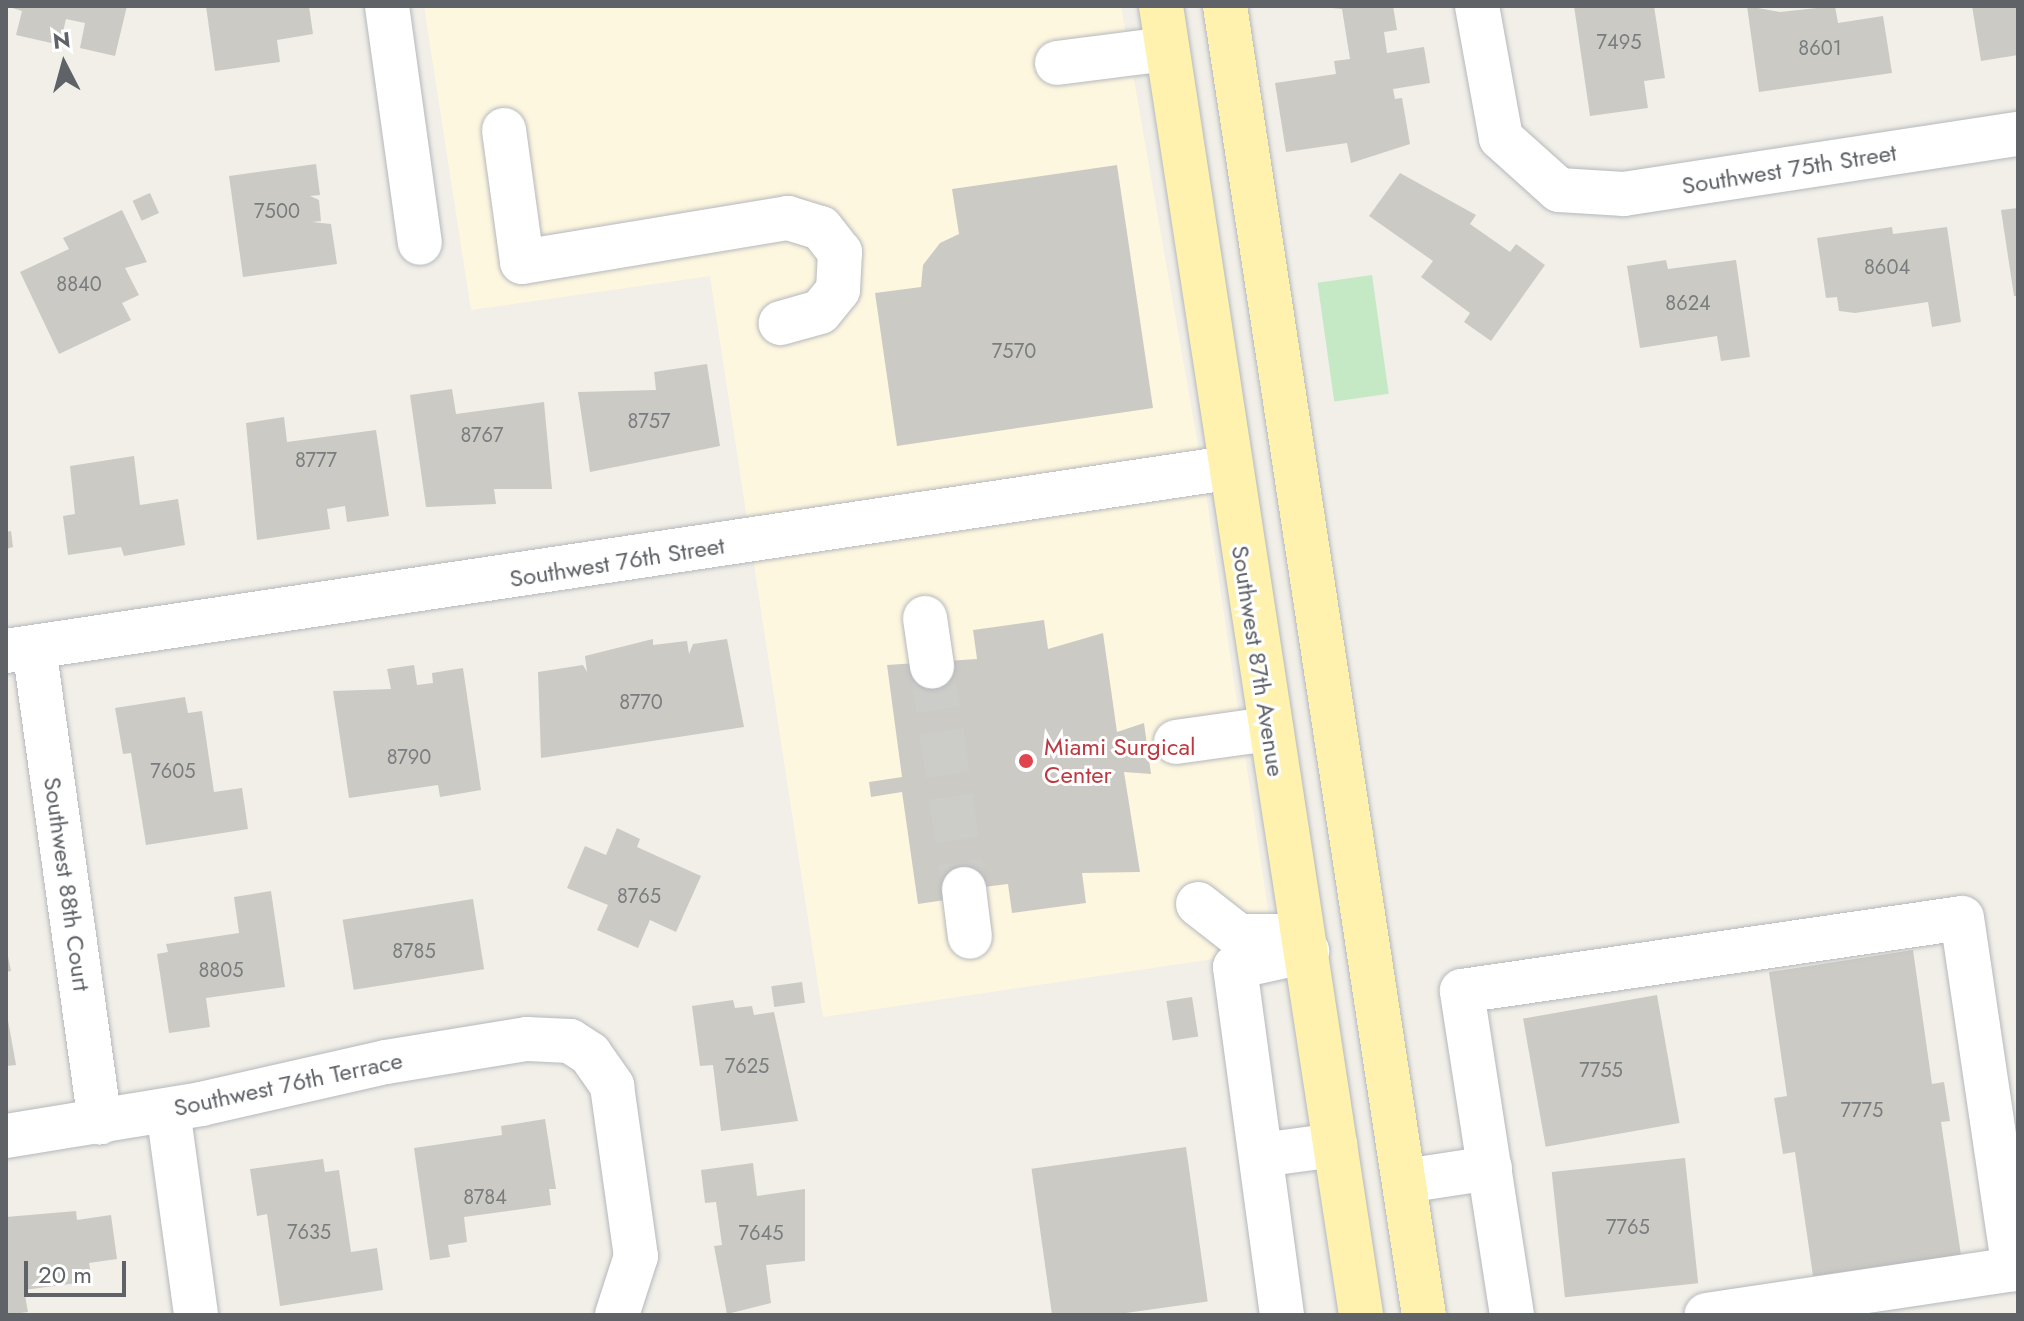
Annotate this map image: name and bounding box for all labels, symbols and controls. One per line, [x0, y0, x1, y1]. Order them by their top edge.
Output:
text: N [51, 23, 72, 57]
north arrow [24, 24, 104, 104]
house number: 7495 [1597, 30, 1641, 54]
house number: 8601 [1798, 36, 1842, 60]
street label: Southwest 75th Street [1680, 138, 1898, 200]
house number: 7500 [254, 199, 300, 223]
house number: 8604 [1864, 255, 1910, 279]
house number: 8840 [56, 272, 102, 296]
house number: 8624 [1665, 291, 1711, 315]
house number: 7570 [992, 339, 1036, 363]
house number: 8757 [628, 409, 670, 433]
house number: 8767 [460, 423, 504, 447]
house number: 8777 [295, 448, 337, 472]
street label: Southwest 76th Street [507, 531, 727, 593]
street label: Southwest 87th Avenue [1225, 543, 1291, 779]
house number: 8770 [619, 690, 663, 714]
place label: Miami Surgical Center [1044, 733, 1195, 789]
house number: 8790 [387, 745, 431, 769]
marker: Miami Surgical Center [1015, 750, 1037, 772]
house number: 7605 [150, 759, 196, 783]
street label: Southwest 88th Court [38, 775, 96, 993]
house number: 8765 [617, 884, 661, 908]
house number: 8785 [392, 939, 436, 963]
house number: 8805 [198, 958, 244, 982]
street label: Southwest 76th Terrace [171, 1046, 405, 1122]
house number: 7625 [725, 1054, 769, 1078]
house number: 7755 [1579, 1058, 1623, 1082]
house number: 7775 [1841, 1098, 1883, 1122]
house number: 8784 [463, 1185, 507, 1209]
house number: 7765 [1606, 1215, 1650, 1239]
house number: 7635 [287, 1220, 331, 1244]
house number: 7645 [739, 1221, 783, 1245]
scale bar [28, 1245, 130, 1295]
text: 20 m [38, 1257, 92, 1292]

